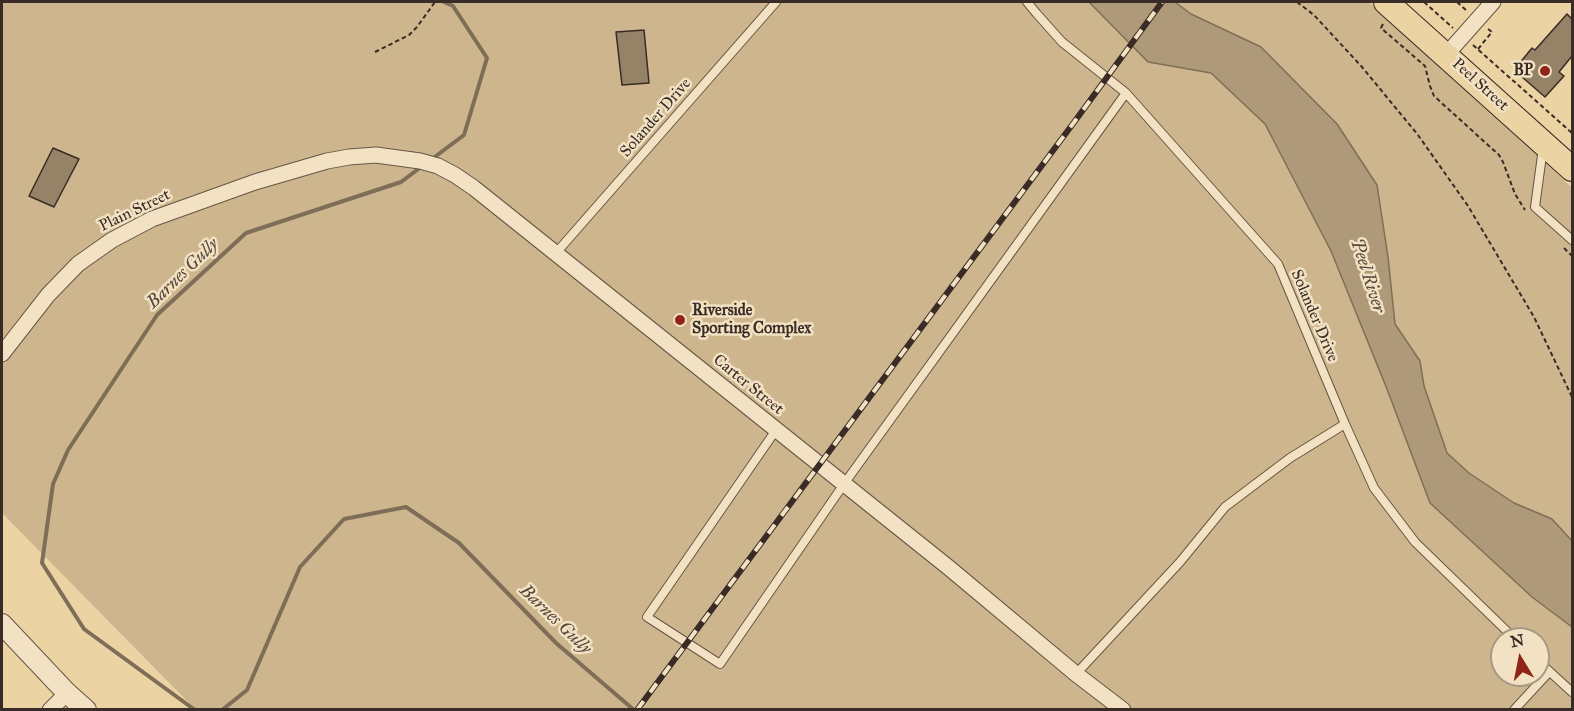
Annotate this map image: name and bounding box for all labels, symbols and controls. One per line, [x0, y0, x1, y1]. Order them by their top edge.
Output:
street label: Peel Street [1448, 55, 1512, 115]
place label: BP [1513, 61, 1533, 81]
marker: BP [1538, 64, 1552, 78]
street label: Solander Drive [617, 75, 695, 161]
street label: Plain Street [96, 186, 174, 236]
water label: Barnes Gully [143, 234, 223, 314]
water label: Peel River [1345, 236, 1389, 316]
street label: Solander Drive [1286, 267, 1342, 365]
place label: Riverside Sporting Complex [692, 301, 811, 339]
marker: Riverside Sporting Complex [673, 313, 687, 327]
street label: Carter Street [709, 351, 787, 419]
water label: Barnes Gully [515, 580, 595, 660]
north arrow [1490, 627, 1550, 687]
text: N [1509, 630, 1525, 651]

